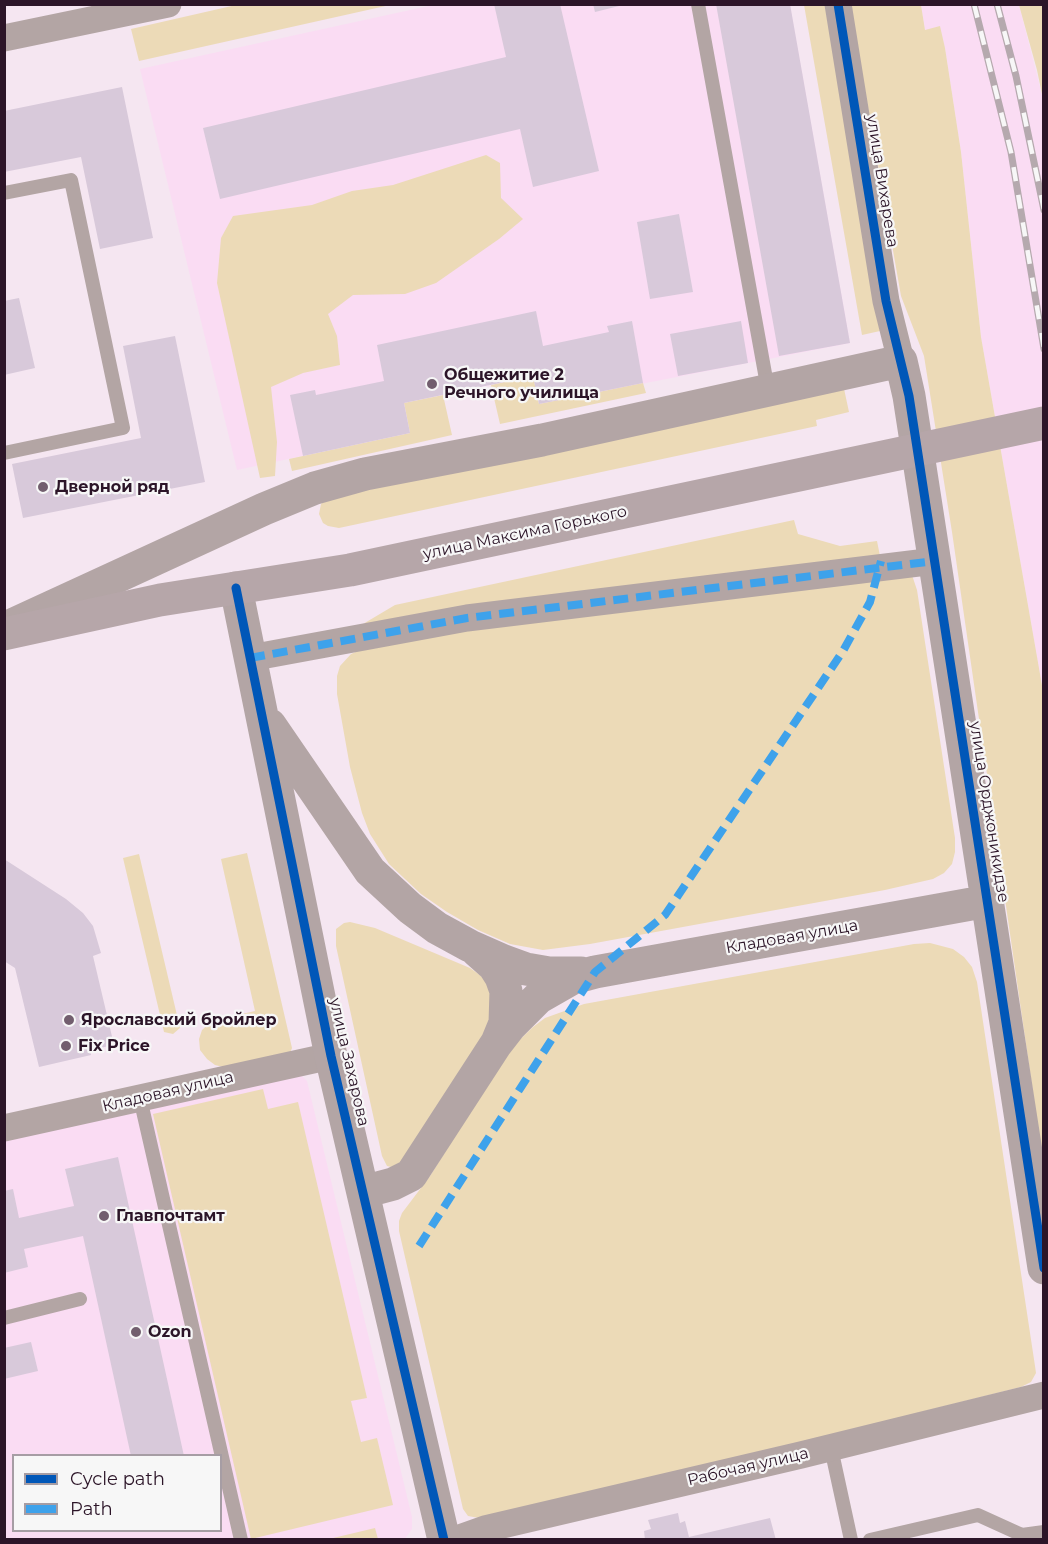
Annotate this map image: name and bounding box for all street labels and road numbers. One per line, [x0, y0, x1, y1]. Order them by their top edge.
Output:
street label: улица Вихарева [862, 113, 902, 249]
street label: улица Максима Горького [421, 502, 629, 564]
street label: улица Орджоникидзе [965, 720, 1013, 904]
street label: Кладовая улица [724, 916, 860, 958]
street label: улица Захарова [325, 996, 373, 1128]
street label: Кладовая улица [101, 1068, 235, 1116]
street label: Рабочая улица [685, 1444, 811, 1490]

